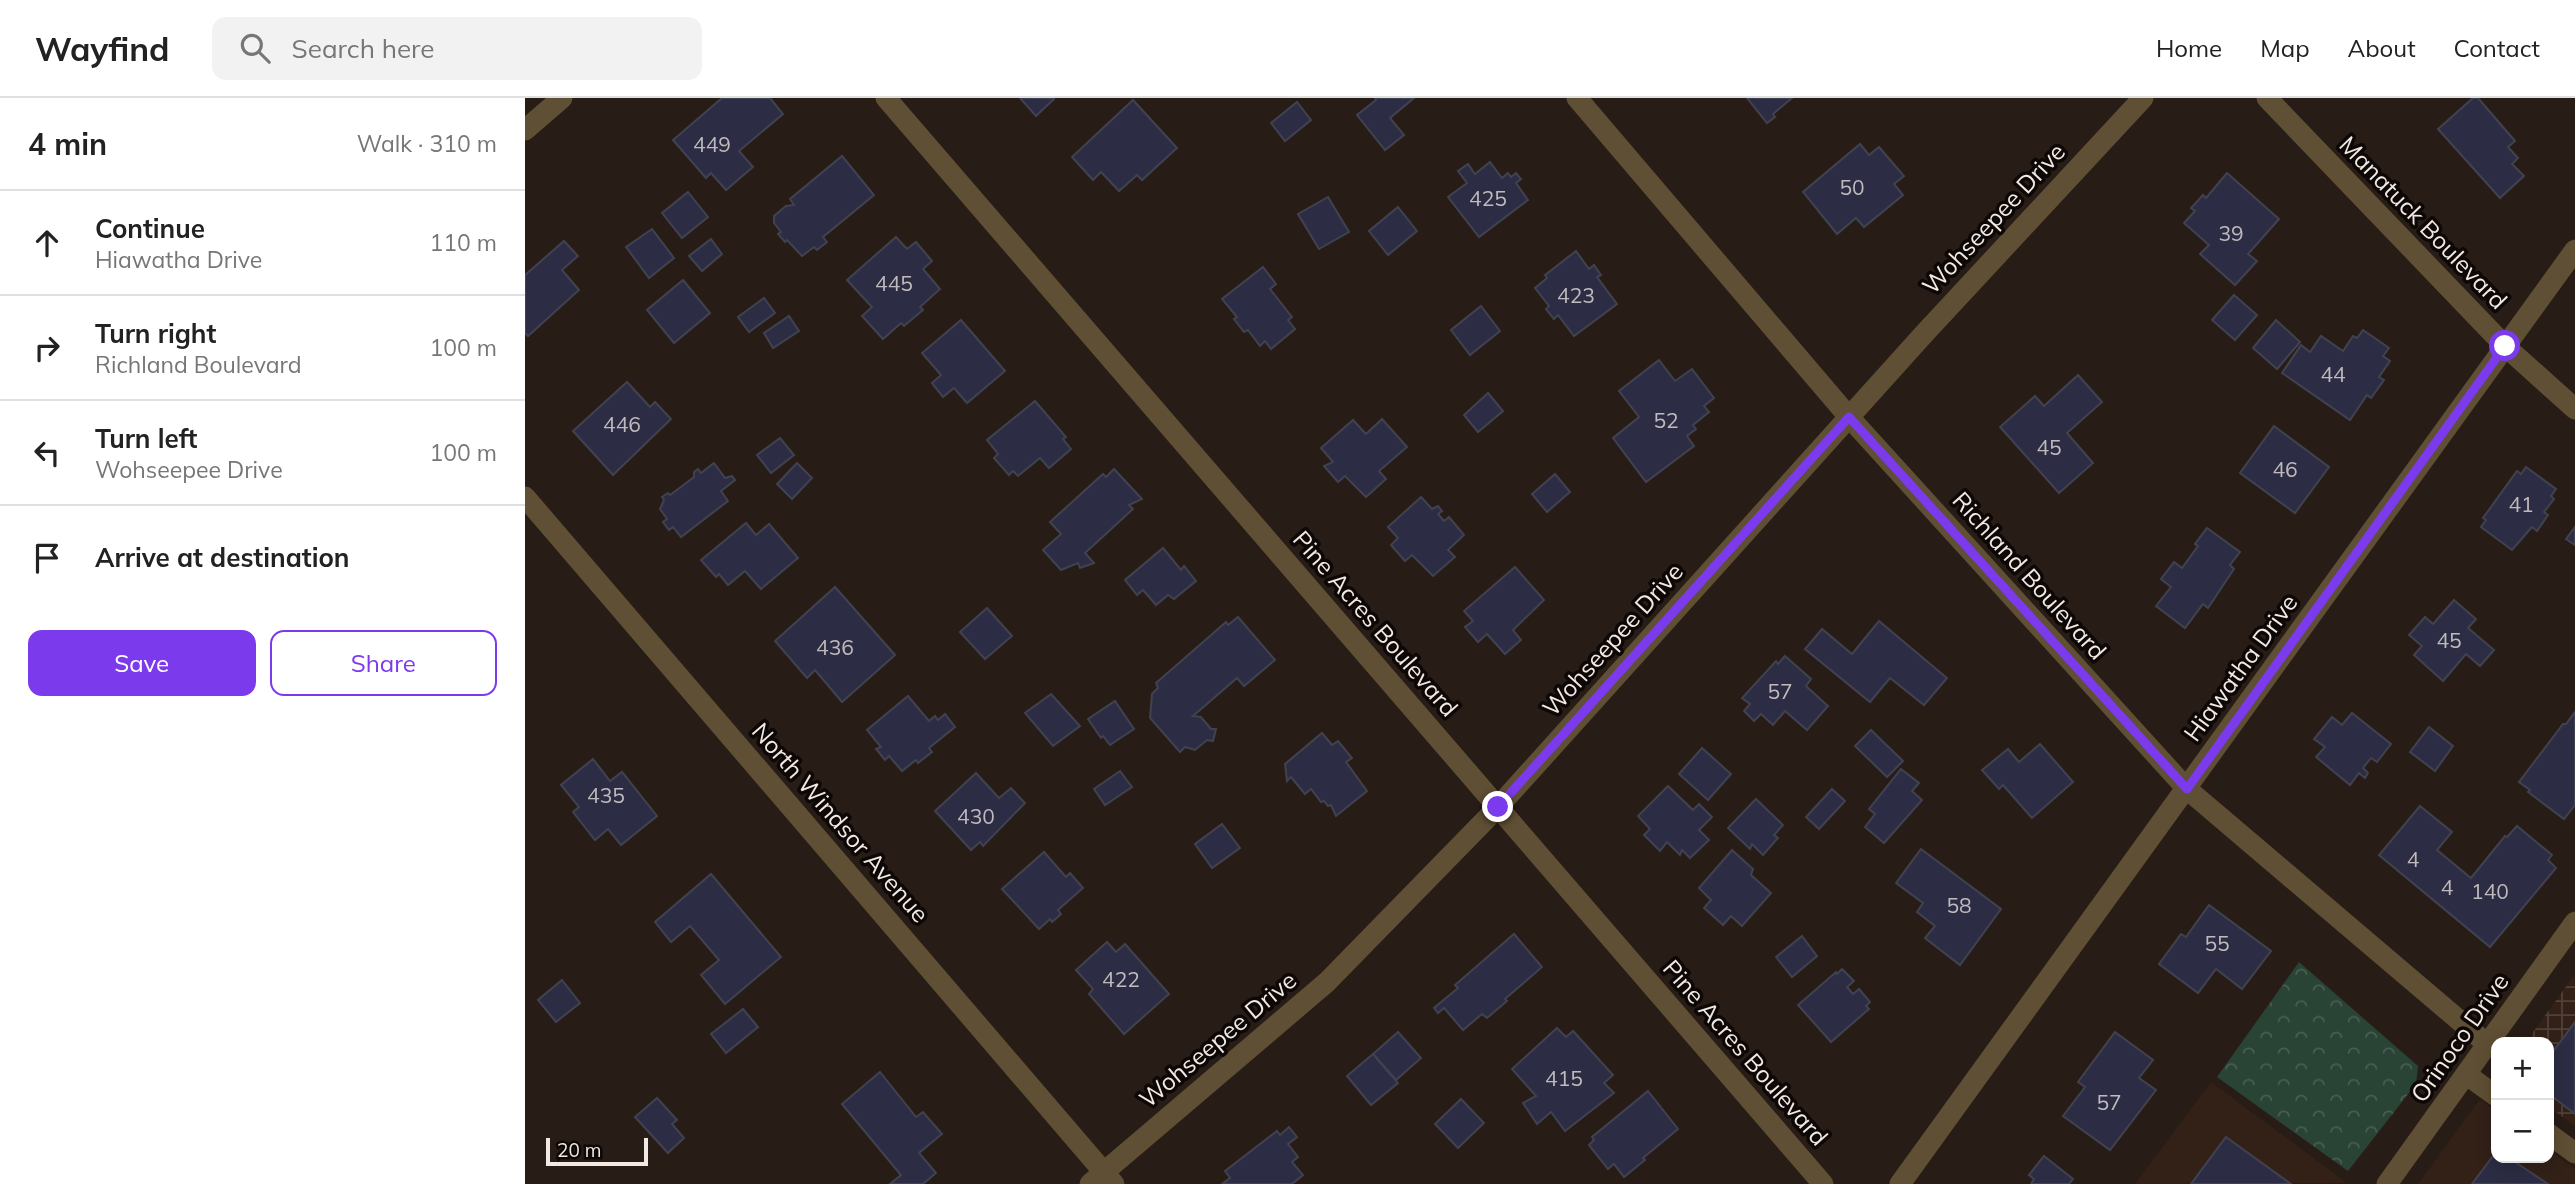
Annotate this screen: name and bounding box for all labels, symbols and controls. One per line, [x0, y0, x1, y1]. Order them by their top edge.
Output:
search box [212, 17, 702, 80]
text: Wayfind [35, 28, 170, 69]
icon: search [236, 29, 274, 67]
text: Search here [292, 32, 434, 65]
text: Home [2156, 33, 2222, 63]
text: Map [2260, 33, 2310, 63]
text: About [2348, 33, 2416, 63]
text: Contact [2454, 33, 2540, 63]
text: 4 min [28, 125, 107, 163]
text: Walk · 310 m [357, 129, 497, 158]
street label: Manatuck Boulevard [2334, 130, 2514, 315]
house number: 449 [693, 131, 731, 157]
street label: Wohseepee Drive [1916, 136, 2071, 300]
house number: 50 [1839, 174, 1865, 200]
house number: 425 [1469, 185, 1507, 211]
text: Continue [95, 212, 205, 245]
house number: 39 [2218, 220, 2244, 246]
icon: ahead [28, 224, 66, 262]
text: 110 m [429, 228, 497, 257]
text: Hiawatha Drive [95, 245, 262, 274]
house number: 445 [875, 270, 913, 296]
house number: 423 [1557, 282, 1595, 308]
text: Turn right [95, 317, 216, 350]
icon: right [28, 329, 66, 367]
route start [2489, 330, 2520, 361]
text: 100 m [429, 333, 497, 362]
text: Richland Boulevard [95, 350, 301, 379]
house number: 44 [2320, 361, 2346, 387]
house number: 52 [1653, 407, 1679, 433]
house number: 446 [603, 411, 641, 437]
text: Turn left [95, 422, 197, 455]
icon: left [28, 434, 66, 472]
house number: 45 [2036, 434, 2062, 460]
text: 100 m [429, 438, 497, 467]
text: Wohseepee Drive [95, 455, 283, 484]
house number: 46 [2272, 456, 2298, 482]
street label: Richland Boulevard [1947, 485, 2113, 665]
house number: 41 [2508, 491, 2534, 517]
street label: Pine Acres Boulevard [1287, 524, 1465, 722]
icon: arrive [28, 539, 66, 577]
text: Arrive at destination [95, 541, 350, 574]
street label: Wohseepee Drive [1536, 557, 1689, 722]
street label: Hiawatha Drive [2177, 588, 2304, 747]
house number: 45 [2436, 627, 2462, 653]
button: Save [28, 630, 256, 696]
button: Share [270, 630, 497, 696]
house number: 436 [816, 634, 854, 660]
house number: 57 [1767, 678, 1793, 704]
street label: North Windsor Avenue [746, 716, 936, 928]
house number: 435 [587, 782, 625, 808]
route end [1482, 791, 1513, 822]
house number: 430 [957, 803, 995, 829]
house number: 4 [2407, 846, 2420, 872]
house number: 4 [2441, 874, 2454, 900]
house number: 140 [2471, 878, 2509, 904]
house number: 58 [1946, 892, 1972, 918]
house number: 55 [2204, 930, 2230, 956]
street label: Pine Acres Boulevard [1657, 953, 1835, 1151]
street label: Wohseepee Drive [1133, 965, 1302, 1114]
house number: 422 [1102, 966, 1140, 992]
street label: Orinoco Drive [2404, 967, 2515, 1108]
map controls [2491, 1037, 2554, 1163]
button: + [2491, 1037, 2554, 1100]
house number: 415 [1545, 1065, 1583, 1091]
house number: 57 [2096, 1089, 2122, 1115]
button: − [2491, 1100, 2554, 1163]
scale bar [546, 1135, 647, 1167]
text: 20 m [557, 1138, 601, 1162]

